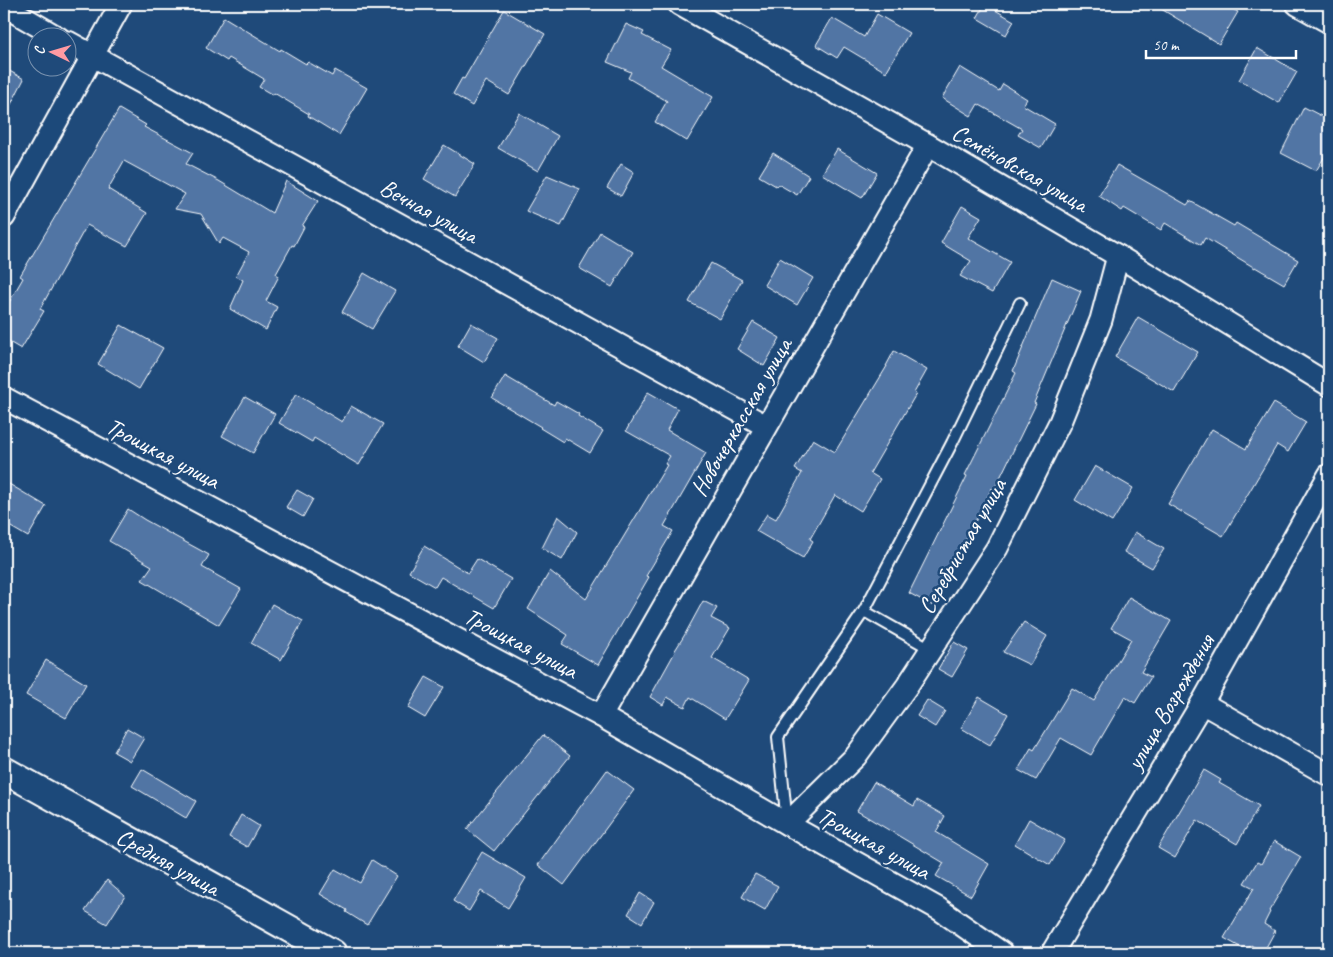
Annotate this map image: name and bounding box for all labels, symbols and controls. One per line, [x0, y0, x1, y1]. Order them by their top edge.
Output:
north arrow [28, 28, 78, 78]
scale bar [1146, 28, 1296, 60]
text: 50 m [1153, 36, 1180, 55]
text: С [31, 45, 49, 55]
street label: Семёновская улица [947, 117, 1095, 220]
street label: Вечная улица [375, 172, 485, 251]
street label: Новочеркасская улица [684, 331, 800, 502]
street label: Троицкая улица [101, 411, 226, 496]
street label: Серебристая улица [911, 472, 1014, 619]
street label: Троицкая улица [459, 601, 584, 686]
street label: улица Возрождения [1118, 628, 1222, 777]
street label: Троицкая улица [812, 800, 937, 887]
street label: Средняя улица [111, 821, 227, 904]

